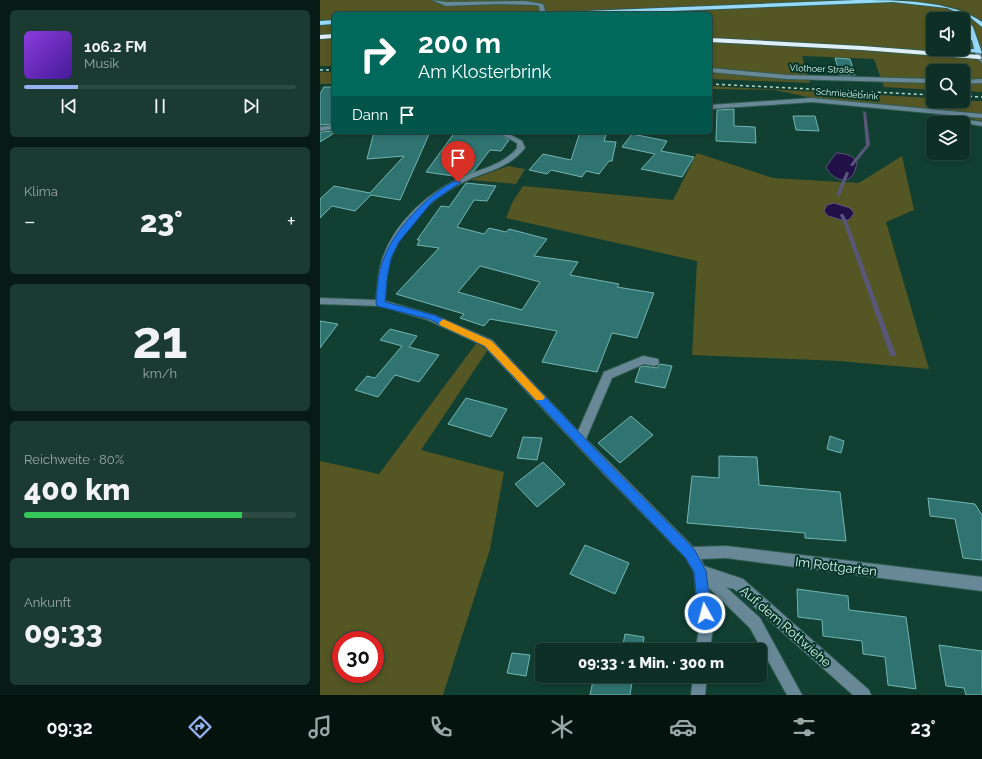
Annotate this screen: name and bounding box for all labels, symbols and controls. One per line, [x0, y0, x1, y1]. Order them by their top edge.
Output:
map controls [926, 12, 970, 160]
button: sound [926, 12, 970, 56]
text: 200 m [418, 27, 501, 60]
icon: right [352, 28, 404, 80]
text: 106.2 FM [84, 38, 147, 56]
text: Musik [84, 56, 119, 71]
text: Am Klosterbrink [418, 61, 551, 82]
street label: Vlothoer Straße [790, 63, 855, 75]
button: search [926, 64, 970, 108]
street label: Schmiedebrink [815, 86, 879, 102]
icon: previous [58, 95, 80, 117]
icon: pause [149, 95, 171, 117]
icon: next [240, 95, 262, 117]
icon: arrive [396, 104, 418, 126]
text: Dann [352, 106, 388, 124]
button: layers [926, 116, 970, 160]
pin [441, 141, 475, 182]
icon: arrive [447, 147, 469, 169]
text: Klima [24, 184, 58, 199]
text: 23° [140, 204, 183, 239]
text: − [24, 208, 36, 234]
text: + [287, 208, 296, 234]
text: 21 [132, 309, 188, 370]
text: km/h [143, 366, 177, 381]
text: Reichweite · 80% [24, 452, 124, 467]
text: 400 km [24, 472, 130, 507]
street label: Im Rottgarten [794, 554, 878, 579]
street label: Auf dem Rottwiehe [737, 583, 834, 670]
position arrow [684, 592, 726, 634]
text: Ankunft [24, 595, 71, 610]
text: 09:33 [24, 615, 102, 650]
speed limit sign: 30 [332, 631, 384, 683]
text: 09:33 · 1 Min. · 300 m [578, 654, 724, 672]
icon: directions [186, 713, 214, 741]
icon: music [306, 713, 334, 741]
icon: phone [427, 713, 455, 741]
icon: climate [548, 713, 576, 741]
icon: car [669, 713, 697, 741]
icon: filters [790, 713, 818, 741]
text: 09:32 [46, 717, 93, 738]
text: 23° [911, 717, 936, 738]

